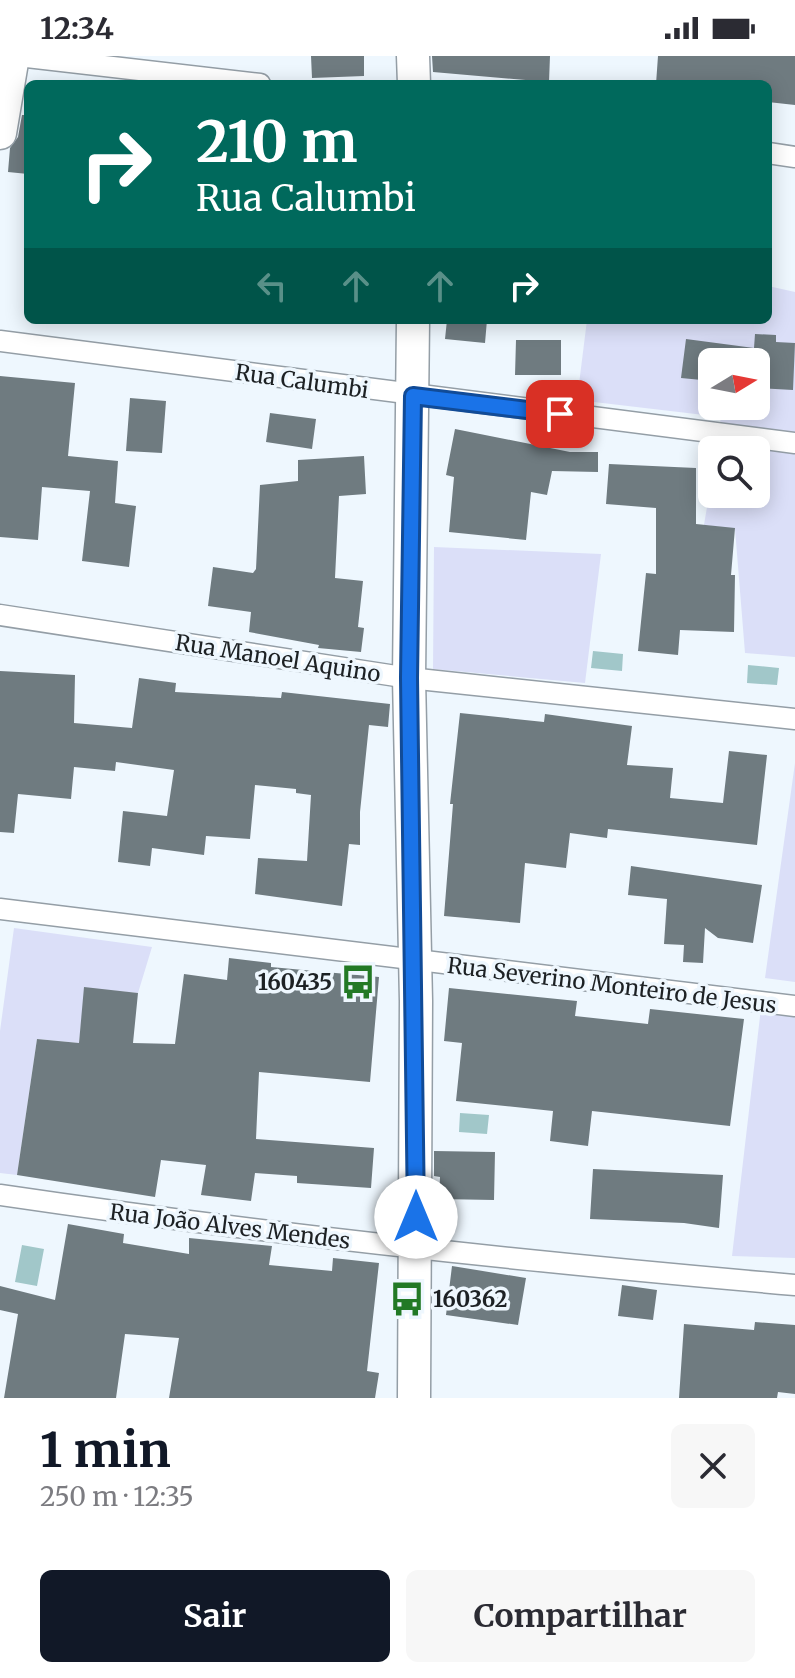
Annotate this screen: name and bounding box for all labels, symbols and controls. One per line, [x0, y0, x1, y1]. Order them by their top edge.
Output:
text: 12:34 [40, 9, 114, 47]
text: 210 m [196, 107, 358, 177]
icon: right [64, 112, 168, 216]
text: Rua Calumbi [196, 176, 416, 221]
icon: left [250, 264, 294, 308]
icon: ahead [334, 264, 378, 308]
icon: ahead [418, 264, 462, 308]
icon: right [502, 264, 546, 308]
north arrow [698, 348, 770, 420]
map controls [698, 348, 770, 508]
street label: Rua Calumbi [234, 358, 370, 404]
pin [526, 380, 594, 448]
icon: arrive [538, 392, 582, 436]
button: search [698, 436, 770, 508]
street label: Rua Manoel Aquino [173, 628, 383, 688]
street label: Rua Severino Monteiro de Jesus [446, 951, 778, 1019]
bus stop icon: 160435 [339, 963, 377, 1001]
place label: 160435 [258, 968, 332, 996]
position arrow [374, 1175, 458, 1259]
street label: Rua João Alves Mendes [108, 1197, 352, 1255]
bus stop icon: 160362 [388, 1280, 426, 1318]
place label: 160362 [433, 1285, 508, 1313]
text: 1 min [40, 1420, 171, 1480]
button: close [671, 1424, 755, 1508]
text: 250 m · 12:35 [40, 1480, 194, 1513]
button: Sair [40, 1570, 390, 1662]
button: Compartilhar [406, 1570, 755, 1662]

